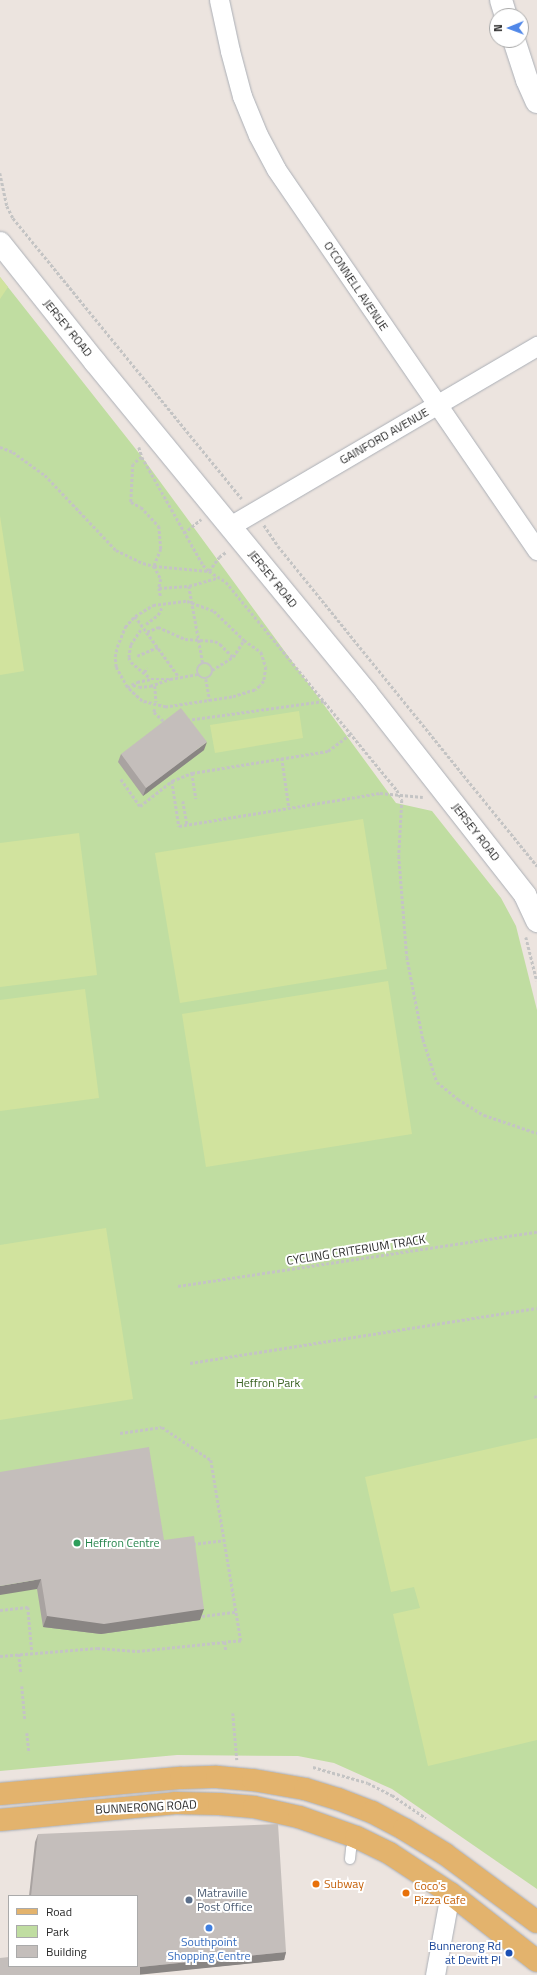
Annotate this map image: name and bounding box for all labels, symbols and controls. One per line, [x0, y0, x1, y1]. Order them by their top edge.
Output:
north arrow [489, 8, 529, 48]
text: N [490, 24, 506, 32]
street label: O'CONNELL AVENUE [321, 239, 391, 333]
street label: JERSEY ROAD [40, 296, 96, 360]
street label: GAINFORD AVENUE [337, 405, 431, 467]
street label: JERSEY ROAD [245, 547, 301, 611]
street label: JERSEY ROAD [449, 800, 503, 864]
street label: CYCLING CRITERIUM TRACK [285, 1232, 427, 1268]
park label: Heffron Park [236, 1376, 300, 1390]
place label: Heffron Centre [85, 1536, 160, 1550]
marker: Heffron Centre [72, 1538, 82, 1548]
street label: BUNNERONG ROAD [95, 1797, 197, 1817]
place label: Subway [324, 1877, 364, 1891]
marker: Subway [311, 1879, 321, 1889]
place label: Coco's Pizza Cafe [414, 1879, 466, 1907]
place label: Matraville Post Office [197, 1886, 253, 1914]
marker: Coco's Pizza Cafe [401, 1888, 411, 1898]
legend [8, 1895, 138, 1967]
marker: Matraville Post Office [184, 1895, 194, 1905]
text: Road [46, 1902, 72, 1921]
text: Park [46, 1922, 69, 1941]
marker: Southpoint Shopping Centre [204, 1923, 214, 1933]
place label: Southpoint Shopping Centre [168, 1935, 250, 1963]
place label: Bunnerong Rd at Devitt Pl [429, 1939, 501, 1967]
text: Building [46, 1942, 87, 1961]
marker: Bunnerong Rd at Devitt Pl [504, 1948, 514, 1958]

